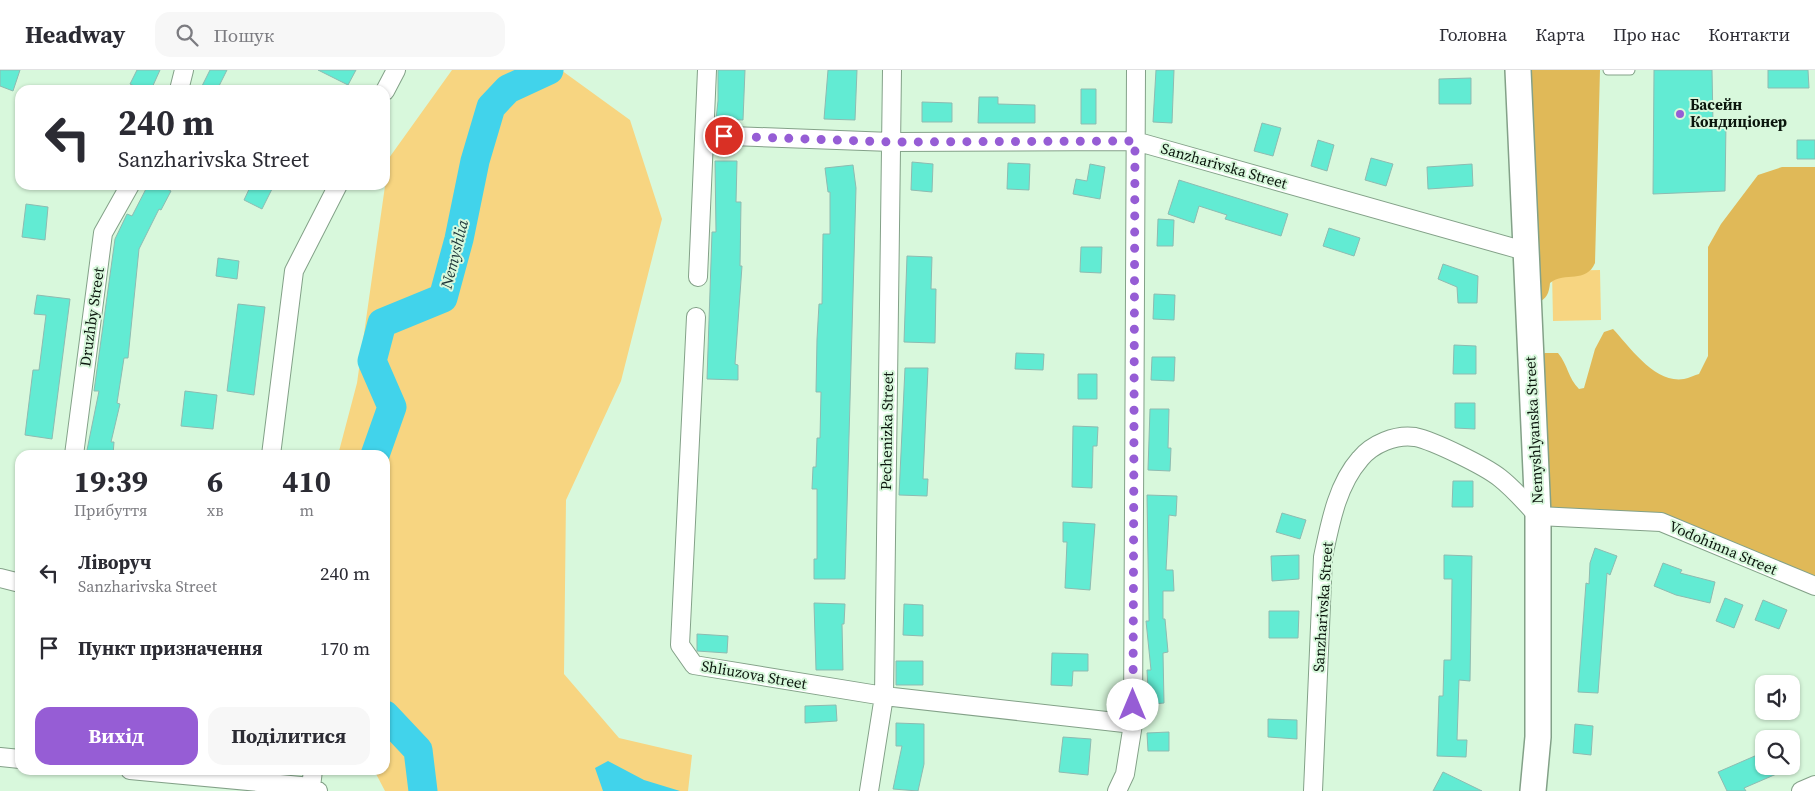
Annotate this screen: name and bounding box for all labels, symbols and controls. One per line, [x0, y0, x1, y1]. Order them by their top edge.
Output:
search box [155, 12, 505, 57]
text: Headway [25, 18, 125, 51]
icon: search [173, 21, 201, 49]
text: Пошук [213, 22, 274, 48]
text: Головна [1439, 22, 1507, 47]
text: Карта [1535, 22, 1585, 47]
text: Про нас [1613, 22, 1680, 47]
text: Контакти [1708, 22, 1790, 47]
place label: Басейн Кондиціонер [1690, 94, 1787, 132]
text: 240 m [118, 99, 214, 147]
icon: left [35, 105, 100, 170]
marker: Басейн Кондиціонер [1674, 108, 1686, 120]
pin [703, 115, 745, 157]
icon: arrive [710, 122, 738, 150]
street label: Sanzharivska Street [1159, 137, 1290, 194]
text: Sanzharivska Street [118, 144, 309, 174]
water label: Nemyshlia [435, 217, 473, 292]
street label: Druzhby Street [74, 266, 109, 368]
street label: Nemyshlyanska Street [1519, 356, 1548, 504]
street label: Pechenizka Street [875, 371, 898, 490]
text: 19:39 [74, 461, 148, 502]
text: 6 [207, 461, 223, 502]
text: 410 [282, 461, 331, 502]
text: Прибуття [74, 499, 148, 521]
text: хв [207, 499, 223, 521]
text: m [300, 499, 314, 521]
street label: Vodohinna Street [1666, 515, 1781, 580]
street label: Sanzharivska Street [1307, 541, 1338, 673]
text: Ліворуч [78, 549, 151, 575]
icon: left [35, 559, 63, 587]
text: 240 m [320, 560, 370, 586]
text: Sanzharivska Street [78, 575, 217, 597]
icon: arrive [35, 634, 63, 662]
text: Пункт призначення [78, 635, 263, 661]
text: 170 m [320, 635, 370, 661]
street label: Shliuzova Street [700, 655, 808, 694]
map controls [1755, 675, 1800, 775]
button: sound [1755, 675, 1800, 720]
position arrow [1106, 678, 1158, 730]
button: Вихід [35, 707, 198, 765]
button: Поділитися [208, 707, 370, 765]
button: search [1755, 730, 1800, 775]

